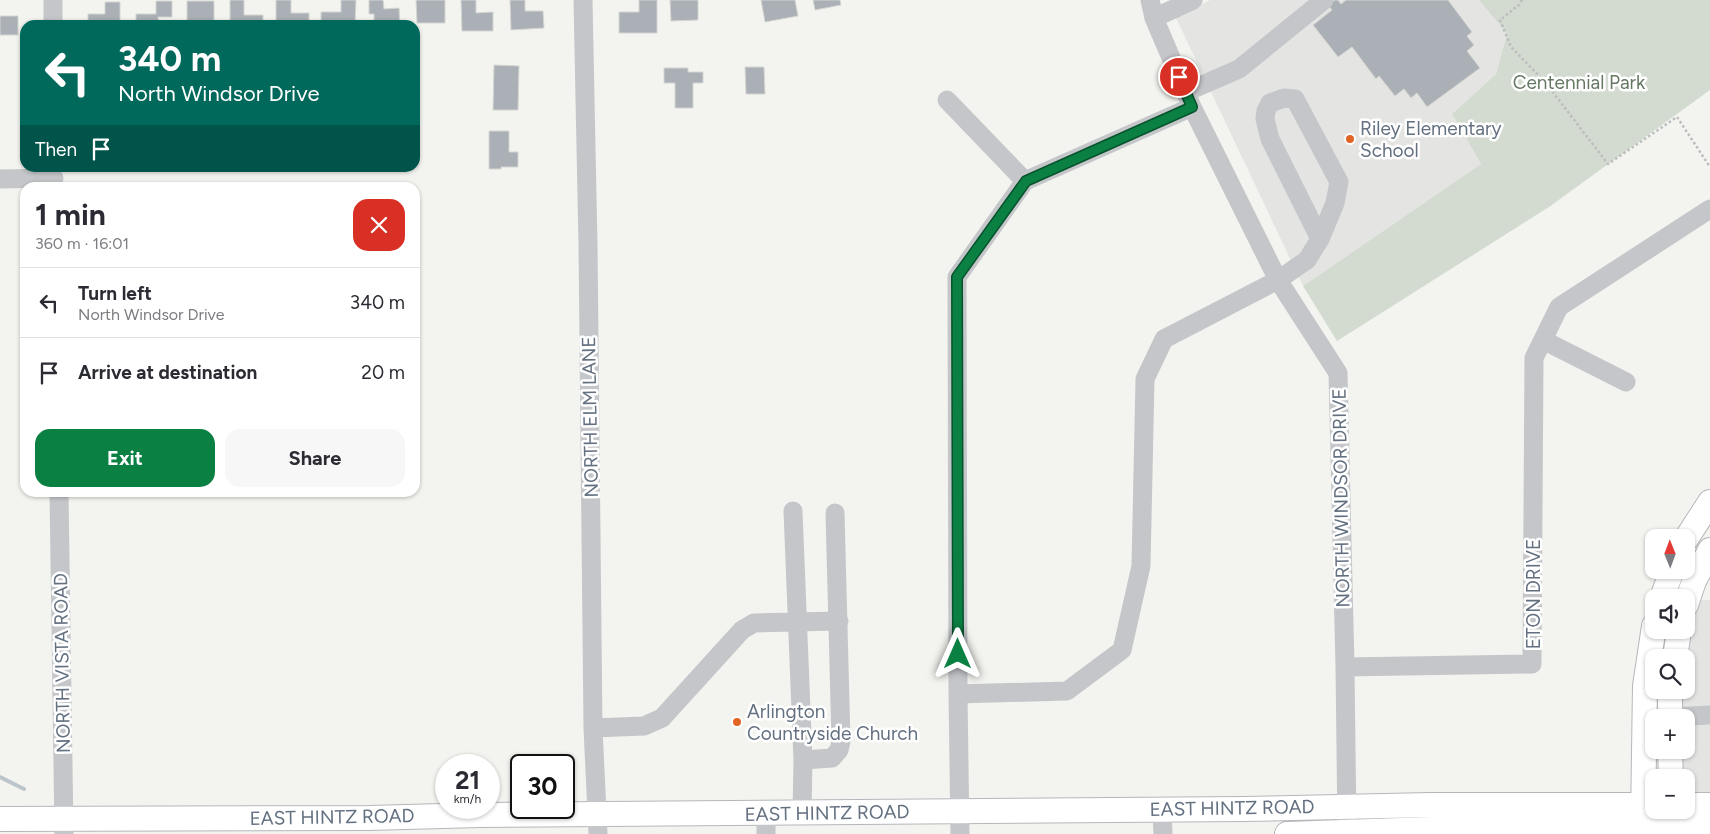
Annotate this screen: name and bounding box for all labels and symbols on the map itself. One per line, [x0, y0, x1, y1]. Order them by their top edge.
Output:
pin [1158, 56, 1200, 98]
park label: Centennial Park [1513, 71, 1646, 94]
place label: Riley Elementary School [1360, 117, 1501, 162]
marker: Riley Elementary School [1344, 133, 1356, 145]
street label: NORTH ELM LANE [577, 336, 603, 498]
street label: NORTH WINDSOR DRIVE [1328, 388, 1354, 608]
north arrow [1645, 529, 1695, 579]
street label: ETON DRIVE [1522, 539, 1545, 649]
street label: NORTH VISTA ROAD [49, 573, 75, 753]
position arrow [931, 627, 983, 679]
place label: Arlington Countryside Church [747, 700, 918, 745]
marker: Arlington Countryside Church [731, 716, 743, 728]
speed limit sign: 30 [510, 754, 575, 819]
street label: EAST HINTZ ROAD [1149, 795, 1315, 821]
street label: EAST HINTZ ROAD [744, 800, 910, 826]
street label: EAST HINTZ ROAD [249, 804, 415, 830]

